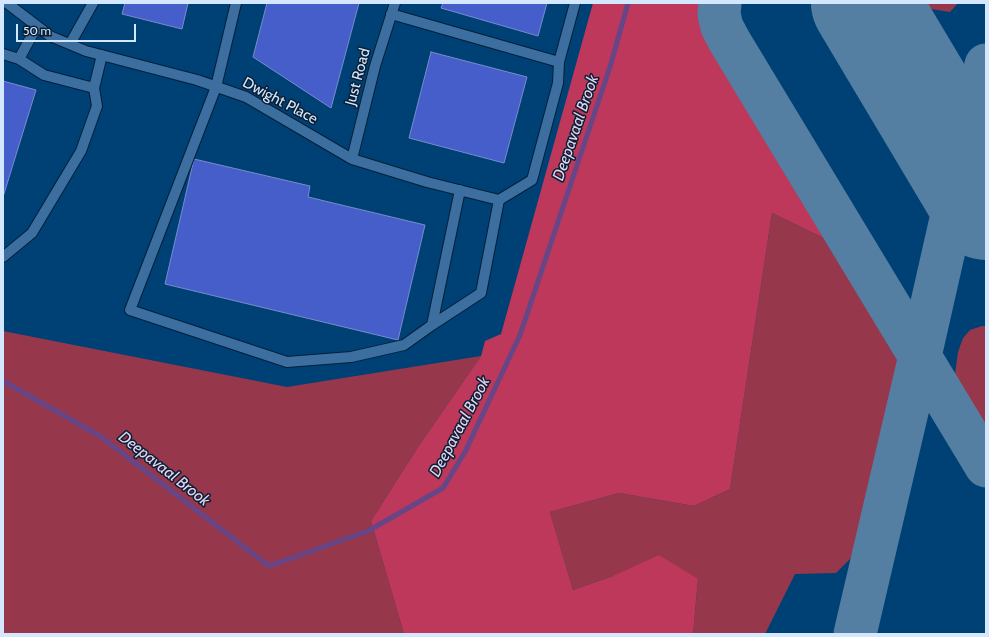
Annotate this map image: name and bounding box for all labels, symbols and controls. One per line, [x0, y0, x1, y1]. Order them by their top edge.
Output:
scale bar [18, 16, 138, 42]
text: 50 m [23, 23, 51, 38]
street label: Just Road [342, 46, 374, 108]
water label: Deepavaal Brook [549, 73, 603, 183]
street label: Dwight Place [239, 74, 321, 128]
water label: Deepavaal Brook [426, 374, 494, 480]
water label: Deepavaal Brook [115, 427, 213, 511]

